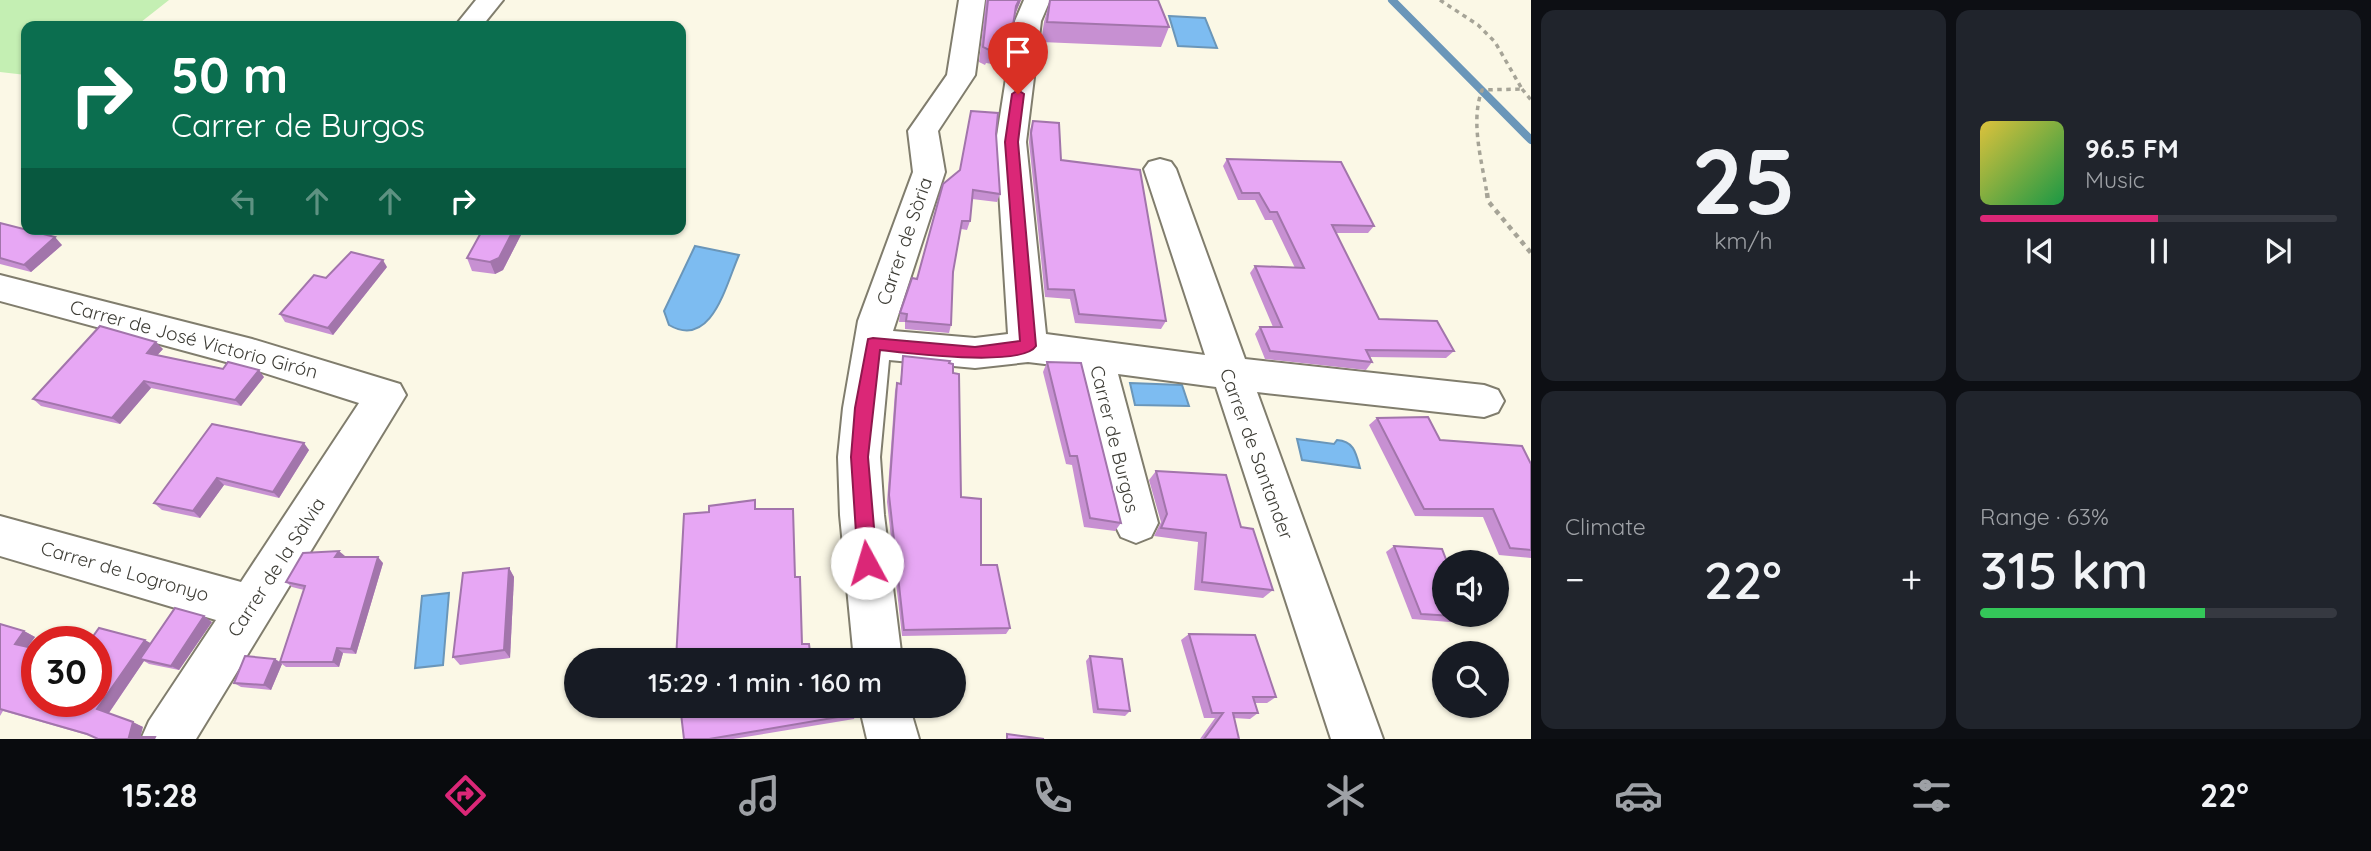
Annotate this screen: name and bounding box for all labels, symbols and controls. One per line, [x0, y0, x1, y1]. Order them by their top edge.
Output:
pin [988, 22, 1048, 94]
icon: arrive [999, 33, 1037, 71]
text: 50 m [171, 44, 288, 105]
icon: right [56, 49, 147, 140]
text: Carrer de Burgos [171, 105, 425, 145]
text: 25 [1691, 123, 1796, 237]
text: 96.5 FM [2085, 132, 2179, 165]
text: Music [2085, 165, 2145, 194]
street label: Carrer de Sòria [871, 174, 937, 308]
icon: left [225, 182, 263, 220]
icon: ahead [298, 182, 336, 220]
icon: ahead [371, 182, 409, 220]
icon: right [444, 182, 482, 220]
text: km/h [1714, 226, 1773, 255]
icon: previous [2021, 232, 2059, 270]
icon: pause [2140, 232, 2178, 270]
icon: next [2259, 232, 2297, 270]
street label: Carrer de José Victorio Girón [68, 294, 320, 384]
street label: Carrer de Burgos [1085, 363, 1145, 515]
street label: Carrer de Santander [1215, 365, 1299, 544]
street label: Carrer de la Sàlvia [222, 493, 330, 641]
text: Range · 63% [1980, 502, 2109, 531]
text: Climate [1565, 512, 1646, 541]
position arrow [830, 526, 904, 600]
street label: Carrer de Logronyo [38, 536, 212, 606]
text: 315 km [1980, 537, 2148, 602]
text: 22° [1704, 547, 1782, 612]
map controls [1432, 550, 1509, 718]
button: sound [1432, 550, 1509, 627]
text: − [1565, 555, 1585, 603]
text: + [1901, 555, 1922, 603]
speed limit sign: 30 [21, 626, 112, 717]
button: search [1432, 641, 1509, 718]
text: 15:29 · 1 min · 160 m [648, 666, 882, 699]
icon: directions [441, 771, 490, 820]
icon: music [735, 771, 784, 820]
icon: phone [1028, 771, 1077, 820]
icon: climate [1321, 771, 1370, 820]
icon: car [1614, 771, 1663, 820]
icon: filters [1907, 771, 1956, 820]
text: 15:28 [122, 775, 197, 815]
text: 22° [2200, 775, 2249, 815]

